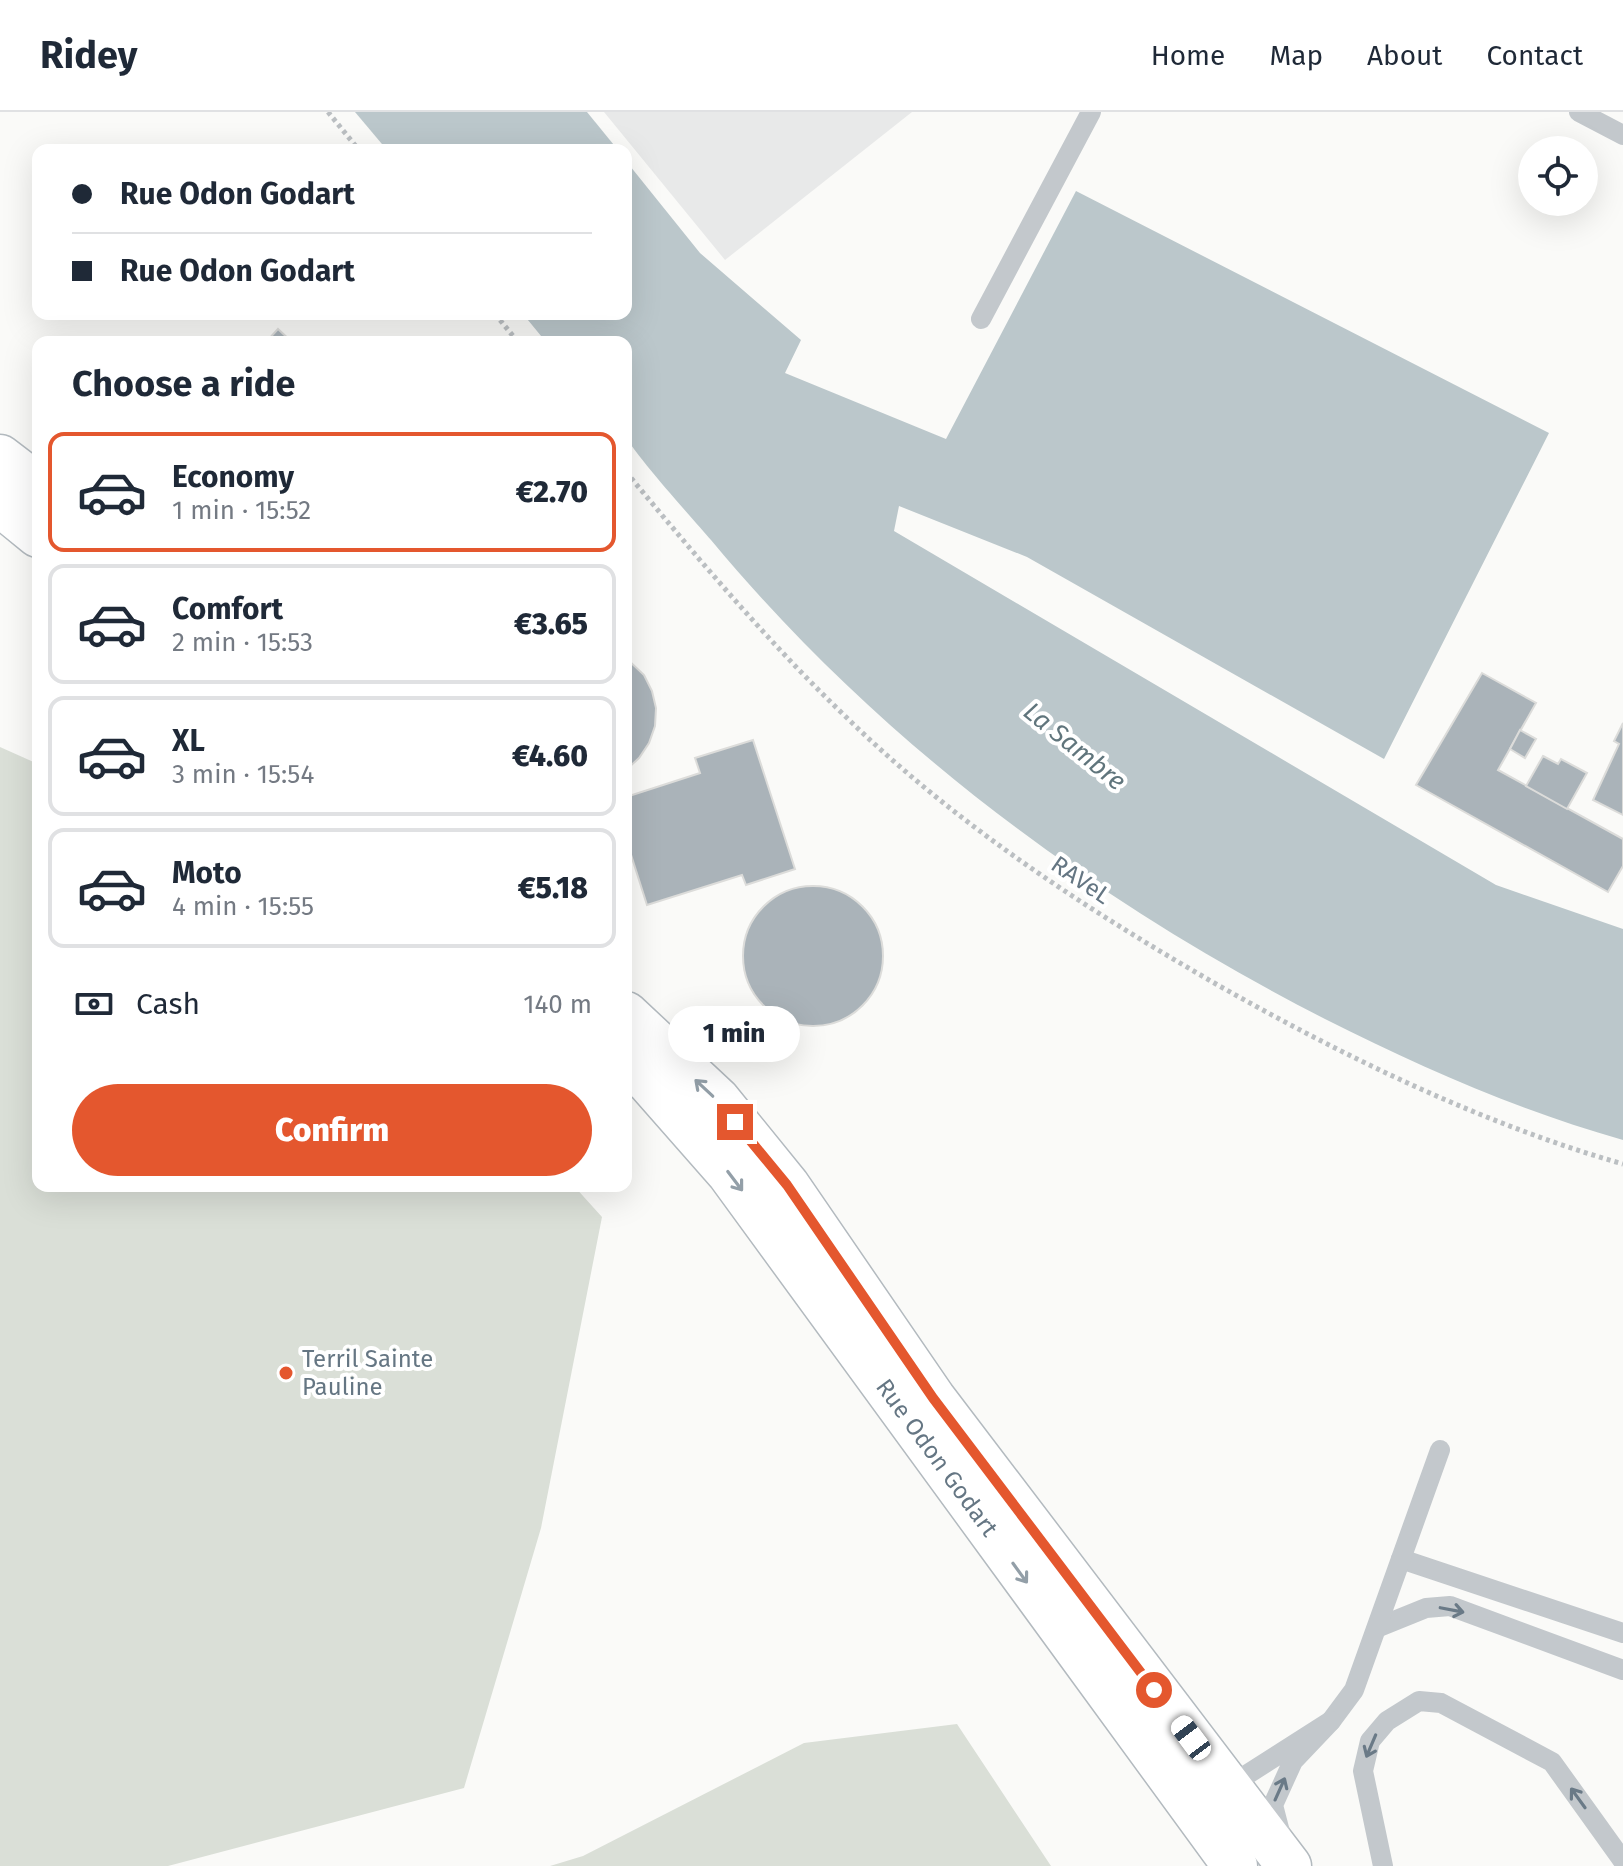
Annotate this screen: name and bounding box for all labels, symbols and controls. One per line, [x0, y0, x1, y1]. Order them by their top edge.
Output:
text: Ridey [40, 32, 137, 78]
text: Home [1151, 39, 1225, 72]
text: Map [1269, 39, 1323, 72]
text: About [1367, 39, 1442, 72]
text: Contact [1486, 39, 1583, 72]
map controls [1518, 136, 1598, 216]
button: locate [1518, 136, 1598, 216]
text: Rue Odon Godart [120, 176, 355, 212]
text: Rue Odon Godart [120, 253, 355, 289]
text: Choose a ride [72, 362, 295, 406]
icon: car [76, 456, 148, 528]
text: Economy [172, 459, 294, 495]
text: €2.70 [516, 474, 588, 510]
text: 1 min · 15:52 [172, 495, 311, 526]
icon: car [76, 588, 148, 660]
text: Comfort [172, 591, 283, 627]
text: €3.65 [514, 606, 588, 642]
text: 2 min · 15:53 [172, 627, 313, 658]
water label: La Sambre [1017, 696, 1132, 797]
icon: car [76, 720, 148, 792]
text: XL [172, 723, 205, 759]
text: €4.60 [512, 738, 588, 774]
text: 3 min · 15:54 [172, 759, 314, 790]
street label: RAVeL [1046, 850, 1116, 910]
icon: car [76, 852, 148, 924]
text: Moto [172, 855, 242, 891]
text: €5.18 [518, 870, 588, 906]
text: 4 min · 15:55 [172, 891, 314, 922]
icon: cash [72, 982, 116, 1026]
text: Cash [136, 986, 200, 1022]
text: 140 m [523, 989, 592, 1020]
callout: 1 min [669, 1006, 801, 1062]
text: 1 min [703, 1018, 765, 1049]
one-way arrow [694, 1078, 714, 1097]
button: Confirm [72, 1084, 592, 1176]
route end [717, 1104, 753, 1140]
one-way arrow [727, 1170, 743, 1192]
place label: Terril Sainte Pauline [302, 1345, 433, 1401]
marker: Terril Sainte Pauline [277, 1364, 295, 1382]
street label: Rue Odon Godart [870, 1373, 1004, 1542]
one-way arrow [1011, 1561, 1028, 1583]
one-way arrow [1439, 1603, 1465, 1618]
route start [1136, 1672, 1172, 1708]
car [1167, 1712, 1215, 1764]
one-way arrow [1363, 1734, 1377, 1758]
one-way arrow [1274, 1777, 1289, 1802]
one-way arrow [1569, 1787, 1586, 1809]

